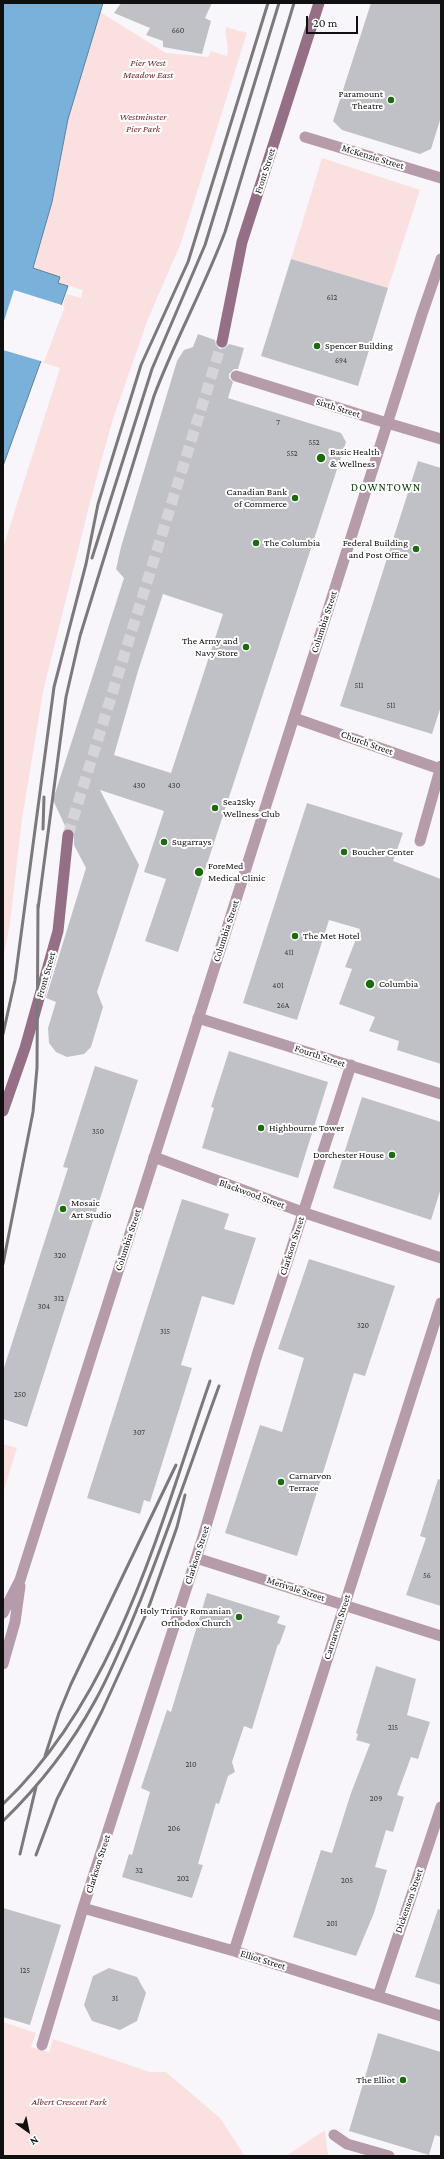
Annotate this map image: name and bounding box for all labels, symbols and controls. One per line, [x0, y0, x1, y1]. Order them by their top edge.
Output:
scale bar [308, 8, 360, 34]
text: 20 m [313, 16, 337, 30]
house number: 660 [172, 26, 184, 36]
park label: Pier West Meadow East [123, 57, 173, 80]
place label: Paramount Theatre [339, 88, 383, 112]
marker: Paramount Theatre [386, 95, 396, 105]
park label: Westminster Pier Park [120, 111, 166, 134]
street label: McKenzie Street [340, 142, 406, 172]
street label: Front Street [252, 147, 278, 195]
house number: 612 [327, 293, 337, 303]
place label: Spencer Building [325, 340, 393, 352]
marker: Spencer Building [312, 341, 322, 351]
house number: 694 [335, 356, 347, 366]
street label: Sixth Street [314, 396, 362, 420]
house number: 7 [276, 418, 280, 428]
house number: 552 [308, 438, 320, 448]
place label: Basic Health & Wellness [330, 446, 380, 470]
house number: 552 [286, 449, 298, 459]
marker: Basic Health & Wellness [315, 452, 327, 464]
district label: DOWNTOWN [351, 481, 421, 495]
place label: Canadian Bank of Commerce [227, 486, 287, 510]
marker: Canadian Bank of Commerce [290, 493, 300, 503]
place label: The Columbia [264, 537, 320, 549]
place label: Federal Building and Post Office [343, 537, 408, 560]
marker: The Columbia [251, 538, 261, 548]
marker: Federal Building and Post Office [411, 544, 421, 554]
street label: Columbia Street [308, 589, 340, 655]
place label: The Army and Navy Store [182, 635, 238, 658]
marker: The Army and Navy Store [241, 642, 251, 652]
house number: 511 [354, 681, 364, 691]
house number: 511 [386, 701, 396, 711]
street label: Church Street [339, 728, 395, 758]
house number: 430 [133, 781, 145, 791]
house number: 430 [168, 781, 180, 791]
place label: Sea2Sky Wellness Club [223, 796, 280, 820]
marker: Sea2Sky Wellness Club [210, 803, 220, 813]
place label: Sugarrays [172, 836, 211, 848]
marker: Sugarrays [159, 837, 169, 847]
place label: Boucher Center [352, 846, 414, 858]
marker: Boucher Center [339, 847, 349, 857]
place label: ForeMed Medical Clinic [208, 860, 265, 884]
marker: ForeMed Medical Clinic [193, 866, 205, 878]
street label: Columbia Street [210, 898, 242, 964]
place label: The Met Hotel [303, 930, 360, 942]
marker: The Met Hotel [290, 931, 300, 941]
house number: 411 [284, 948, 294, 958]
street label: Front Street [34, 951, 58, 999]
marker: Columbia [364, 978, 376, 990]
place label: Columbia [379, 978, 418, 990]
house number: 401 [272, 981, 284, 991]
house number: 26A [277, 1001, 289, 1011]
street label: Fourth Street [293, 1042, 347, 1070]
place label: Highbourne Tower [269, 1122, 344, 1134]
marker: Highbourne Tower [256, 1123, 266, 1133]
house number: 350 [92, 1127, 104, 1137]
place label: Dorchester House [313, 1149, 384, 1161]
marker: Dorchester House [387, 1150, 397, 1160]
street label: Blackwood Street [217, 1177, 287, 1211]
place label: Mosaic Art Studio [71, 1197, 112, 1220]
marker: Mosaic Art Studio [58, 1204, 68, 1214]
street label: Columbia Street [112, 1207, 144, 1273]
street label: Clarkson Street [277, 1215, 307, 1277]
house number: 320 [54, 1251, 66, 1261]
house number: 312 [54, 1294, 64, 1304]
house number: 304 [38, 1302, 50, 1312]
house number: 320 [357, 1321, 369, 1331]
house number: 315 [160, 1327, 170, 1337]
house number: 250 [14, 1390, 26, 1400]
house number: 307 [133, 1428, 145, 1438]
place label: Carnarvon Terrace [289, 1470, 331, 1494]
marker: Carnarvon Terrace [276, 1477, 286, 1487]
street label: Clarkson Street [182, 1524, 212, 1586]
house number: 56 [423, 1571, 431, 1581]
street label: Merivale Street [265, 1574, 327, 1604]
street label: Carnarvon Street [321, 1593, 353, 1661]
place label: Holy Trinity Romanian Orthodox Church [140, 1605, 231, 1628]
marker: Holy Trinity Romanian Orthodox Church [234, 1612, 244, 1622]
house number: 215 [388, 1723, 398, 1733]
house number: 210 [186, 1760, 196, 1770]
house number: 209 [370, 1794, 382, 1804]
house number: 206 [168, 1824, 180, 1834]
street label: Clarkson Street [83, 1833, 113, 1895]
house number: 32 [135, 1866, 143, 1876]
street label: Dickenson Street [392, 1867, 426, 1935]
house number: 202 [177, 1874, 189, 1884]
house number: 205 [341, 1876, 353, 1886]
house number: 201 [327, 1919, 337, 1929]
street label: Elliot Street [239, 1947, 287, 1973]
house number: 125 [20, 1966, 30, 1976]
house number: 31 [112, 1994, 118, 2004]
place label: The Elliot [356, 2074, 395, 2086]
marker: The Elliot [398, 2075, 408, 2085]
park label: Albert Crescent Park [31, 2096, 107, 2108]
north arrow [8, 2111, 48, 2151]
text: N [28, 2134, 41, 2148]

